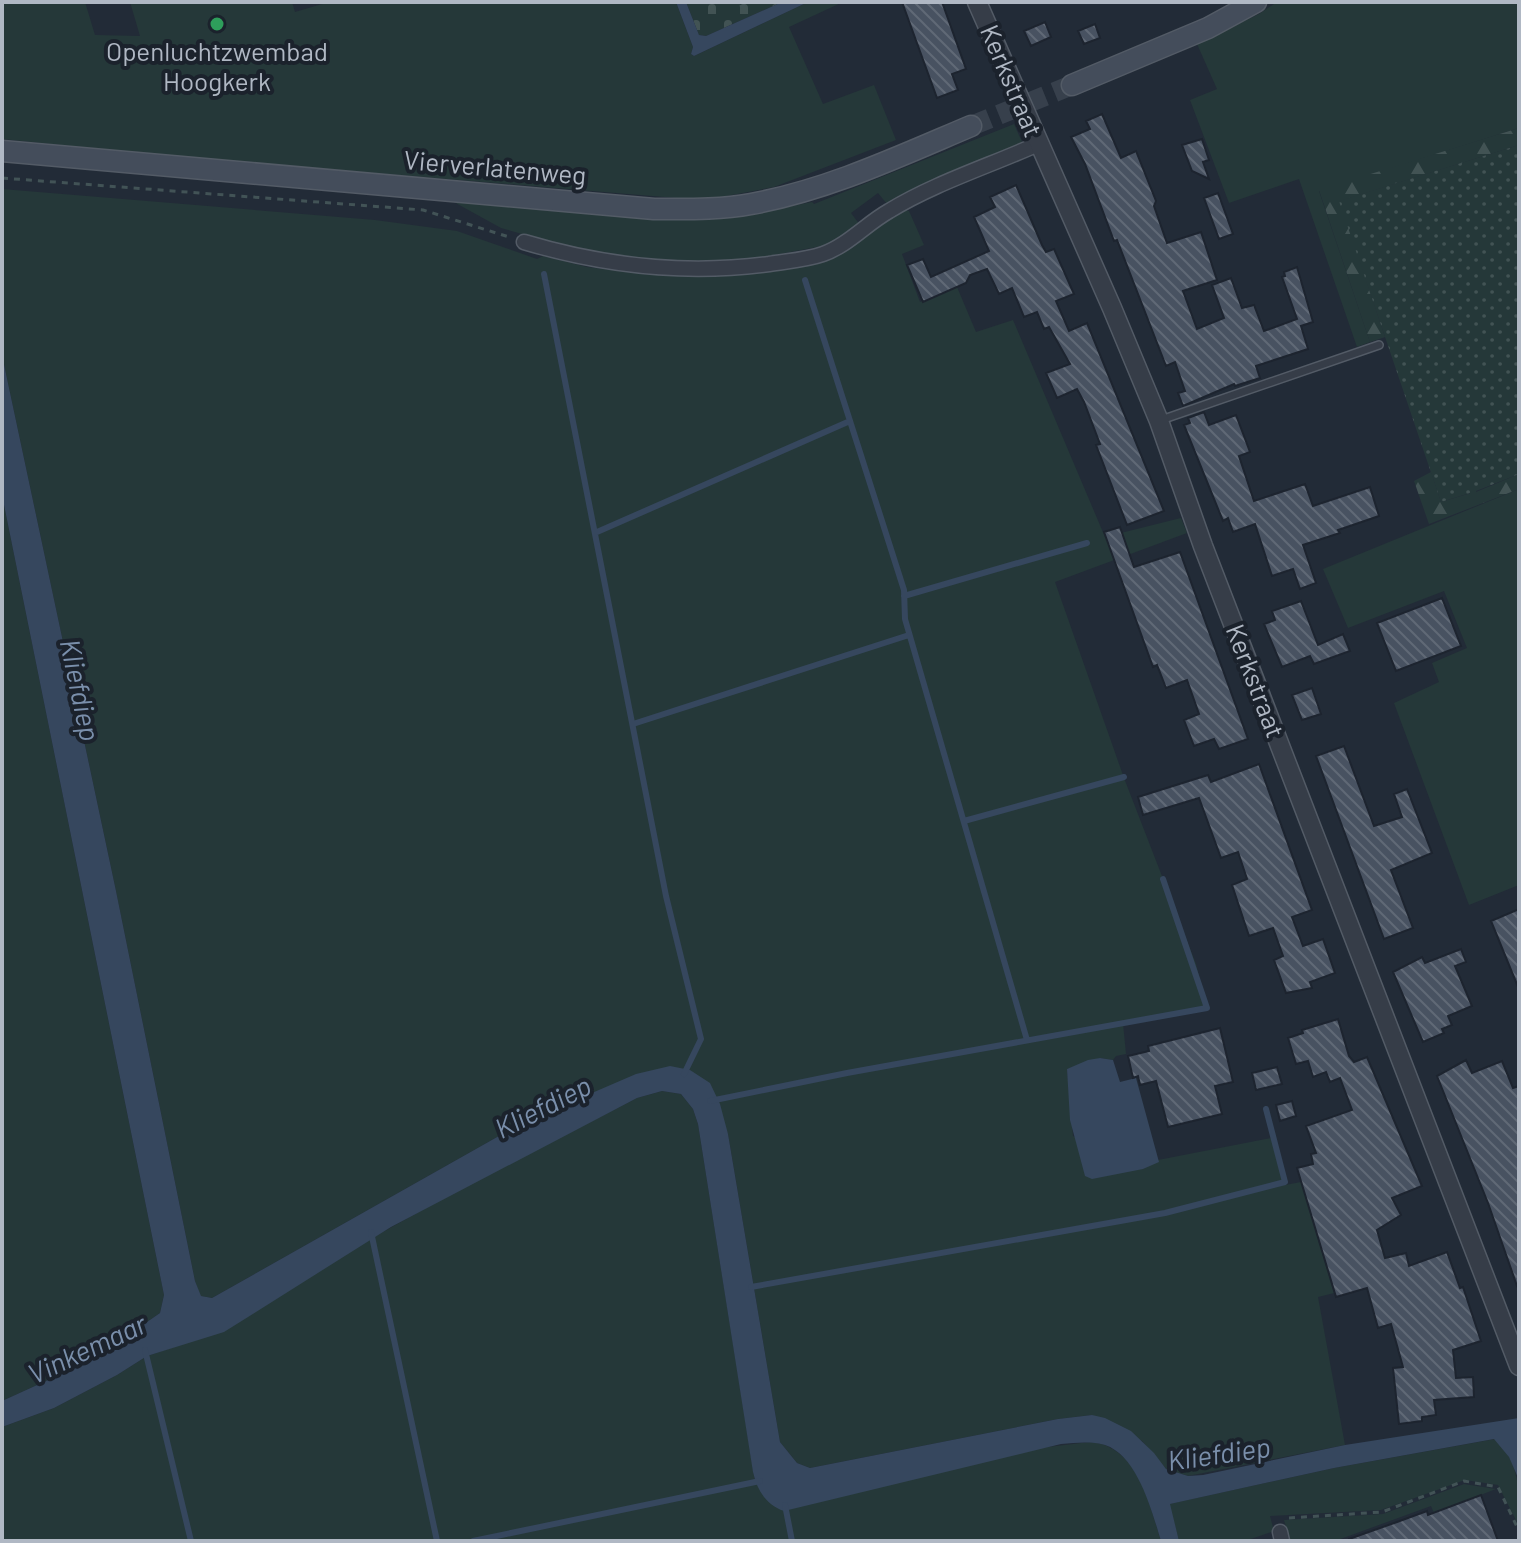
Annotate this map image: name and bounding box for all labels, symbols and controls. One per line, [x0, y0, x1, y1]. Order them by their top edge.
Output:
marker: Openluchtzwembad Hoogkerk [208, 15, 226, 33]
street label: Kerkstraat [975, 20, 1050, 141]
place label: Openluchtzwembad Hoogkerk [106, 35, 328, 96]
street label: Vierverlatenweg [403, 143, 588, 190]
street label: Kerkstraat [1221, 619, 1292, 742]
water label: Kliefdiep [54, 636, 108, 744]
water label: Kliefdiep [489, 1067, 596, 1145]
water label: Vinkemaar [22, 1305, 152, 1390]
water label: Kliefdiep [1165, 1429, 1273, 1477]

